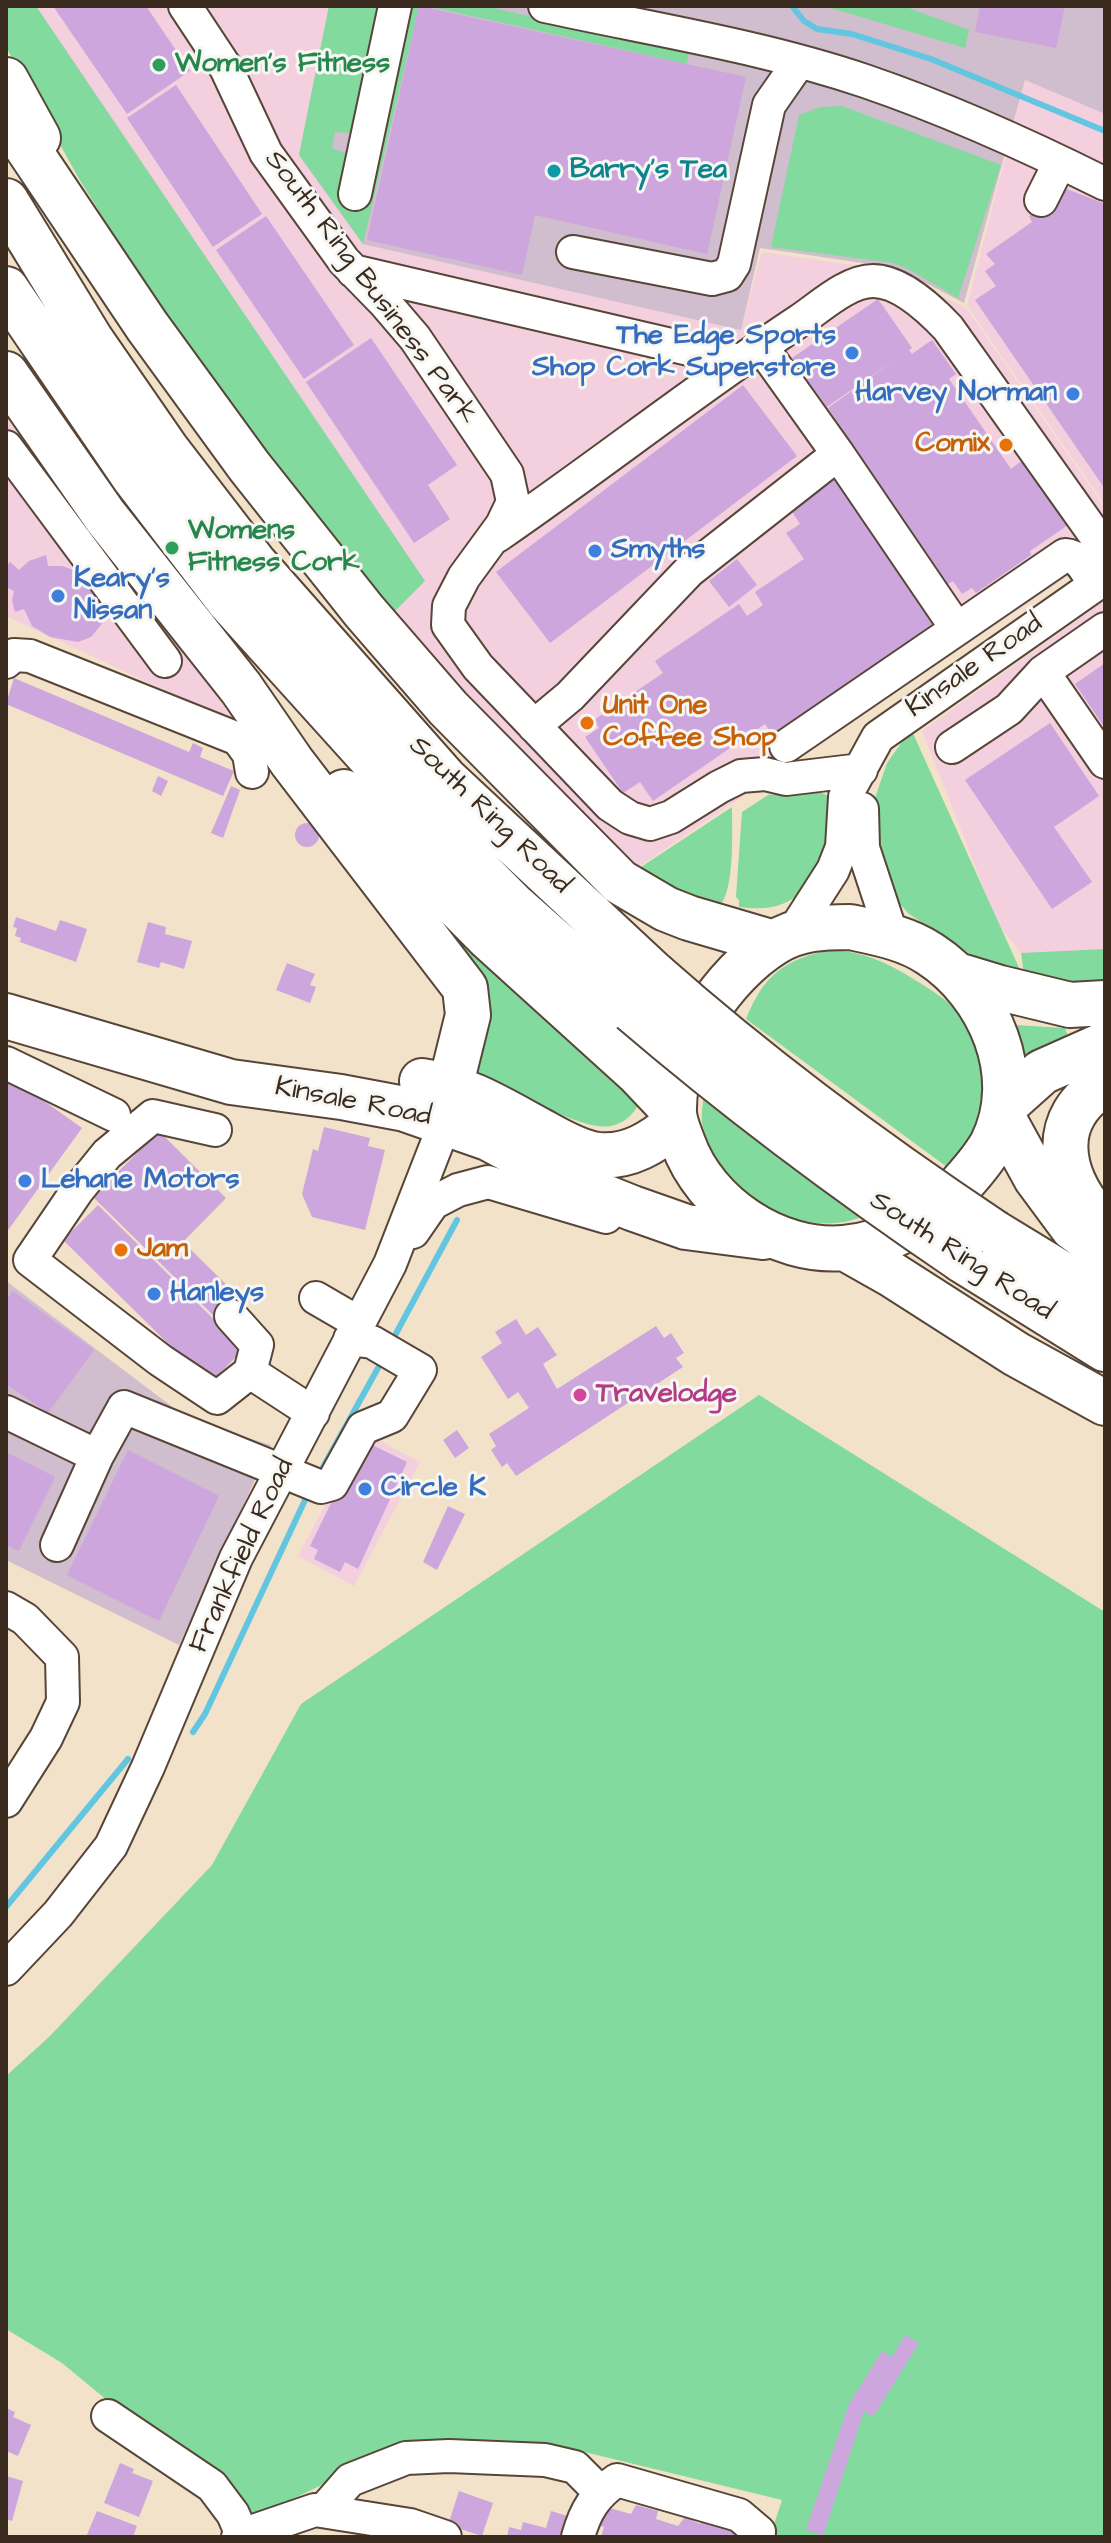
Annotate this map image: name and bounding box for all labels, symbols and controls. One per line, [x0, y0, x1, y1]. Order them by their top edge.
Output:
place label: Women's Fitness [175, 48, 390, 82]
marker: Women's Fitness [150, 56, 168, 74]
street label: South Ring Business Park [256, 145, 484, 431]
place label: Barry's Tea [570, 154, 727, 188]
marker: Barry's Tea [545, 162, 563, 180]
place label: The Edge Sports Shop Cork Superstore [532, 320, 836, 386]
marker: The Edge Sports Shop Cork Superstore [843, 344, 861, 362]
place label: Harvey Norman [855, 377, 1057, 411]
marker: Harvey Norman [1064, 385, 1082, 403]
place label: Comix [915, 428, 990, 462]
marker: Comix [997, 436, 1015, 454]
place label: Womens Fitness Cork [188, 515, 360, 581]
place label: Smyths [611, 534, 705, 568]
marker: Womens Fitness Cork [163, 539, 181, 557]
marker: Smyths [586, 542, 604, 560]
place label: Keary's Nissan [74, 563, 170, 629]
marker: Keary's Nissan [49, 587, 67, 605]
street label: Kinsale Road [900, 608, 1050, 726]
place label: Unit One Coffee Shop [603, 690, 777, 756]
marker: Unit One Coffee Shop [578, 714, 596, 732]
street label: South Ring Road [401, 730, 577, 902]
street label: Kinsale Road [272, 1071, 434, 1135]
place label: Lehane Motors [41, 1164, 239, 1198]
marker: Lehane Motors [16, 1172, 34, 1190]
street label: South Ring Road [863, 1185, 1059, 1329]
place label: Jam [137, 1233, 188, 1267]
marker: Jam [112, 1241, 130, 1259]
place label: Hanleys [170, 1277, 264, 1311]
marker: Hanleys [145, 1285, 163, 1303]
place label: Travelodge [596, 1378, 737, 1412]
marker: Travelodge [571, 1386, 589, 1404]
street label: Frankfield Road [183, 1453, 303, 1659]
place label: Circle K [381, 1472, 486, 1506]
marker: Circle K [356, 1480, 374, 1498]

